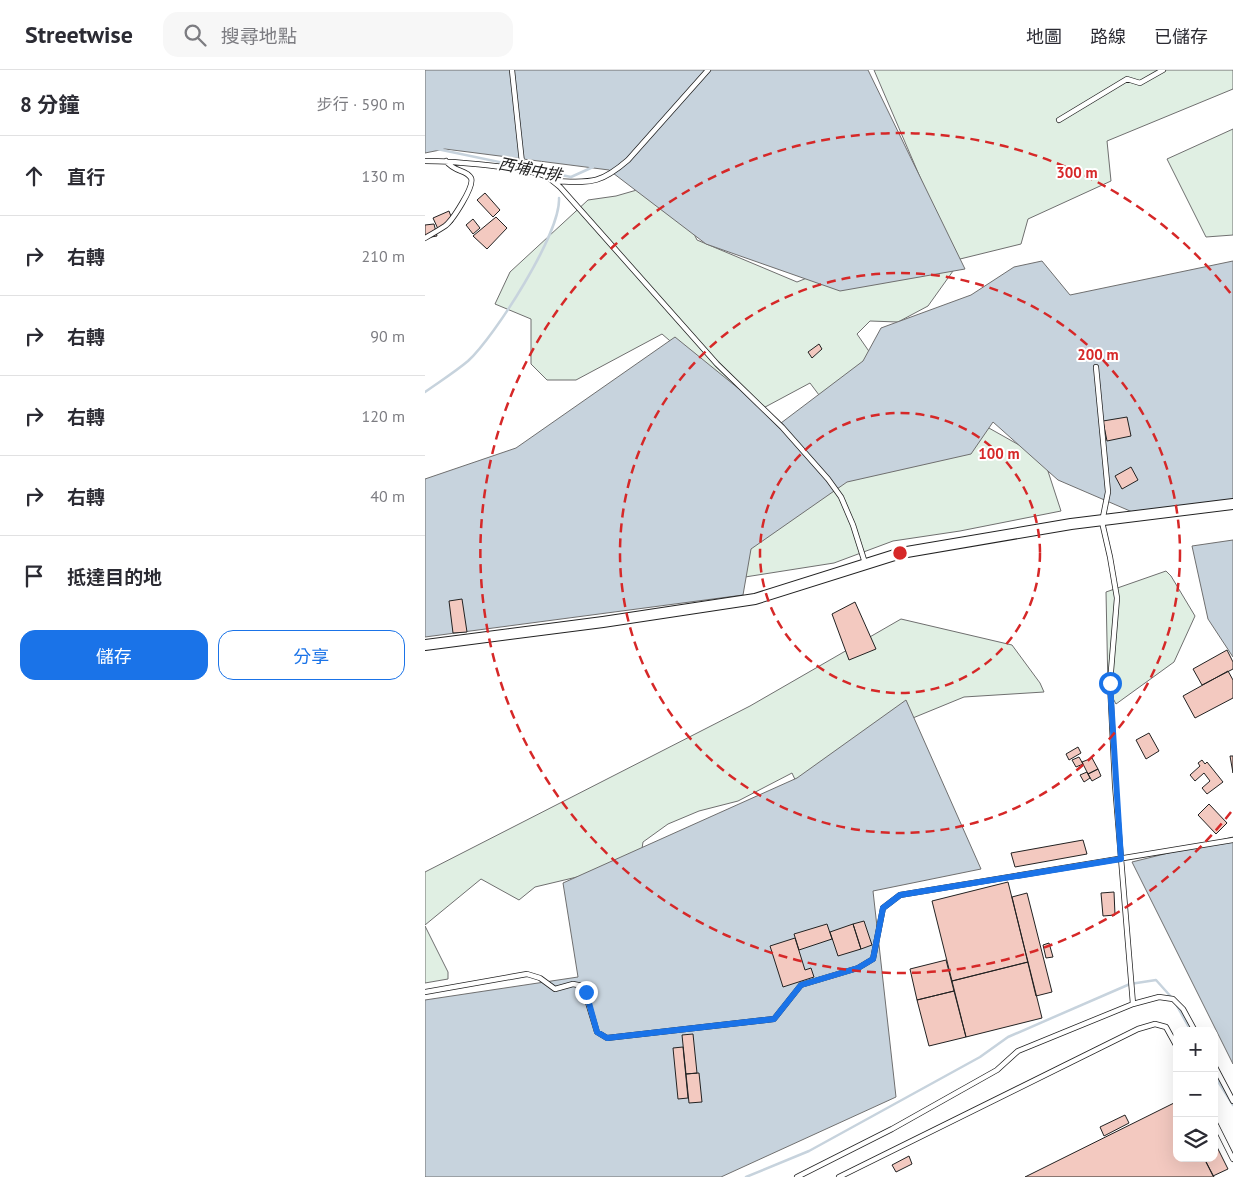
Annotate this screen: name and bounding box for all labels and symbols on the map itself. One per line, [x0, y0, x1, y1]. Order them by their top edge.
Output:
water label: 西埔中排 [497, 153, 565, 185]
text: 300 m [1056, 163, 1098, 182]
text: 200 m [1077, 345, 1119, 364]
text: 100 m [978, 444, 1020, 463]
centre of rings [891, 544, 909, 562]
route start [1099, 672, 1122, 695]
route end [575, 981, 598, 1004]

